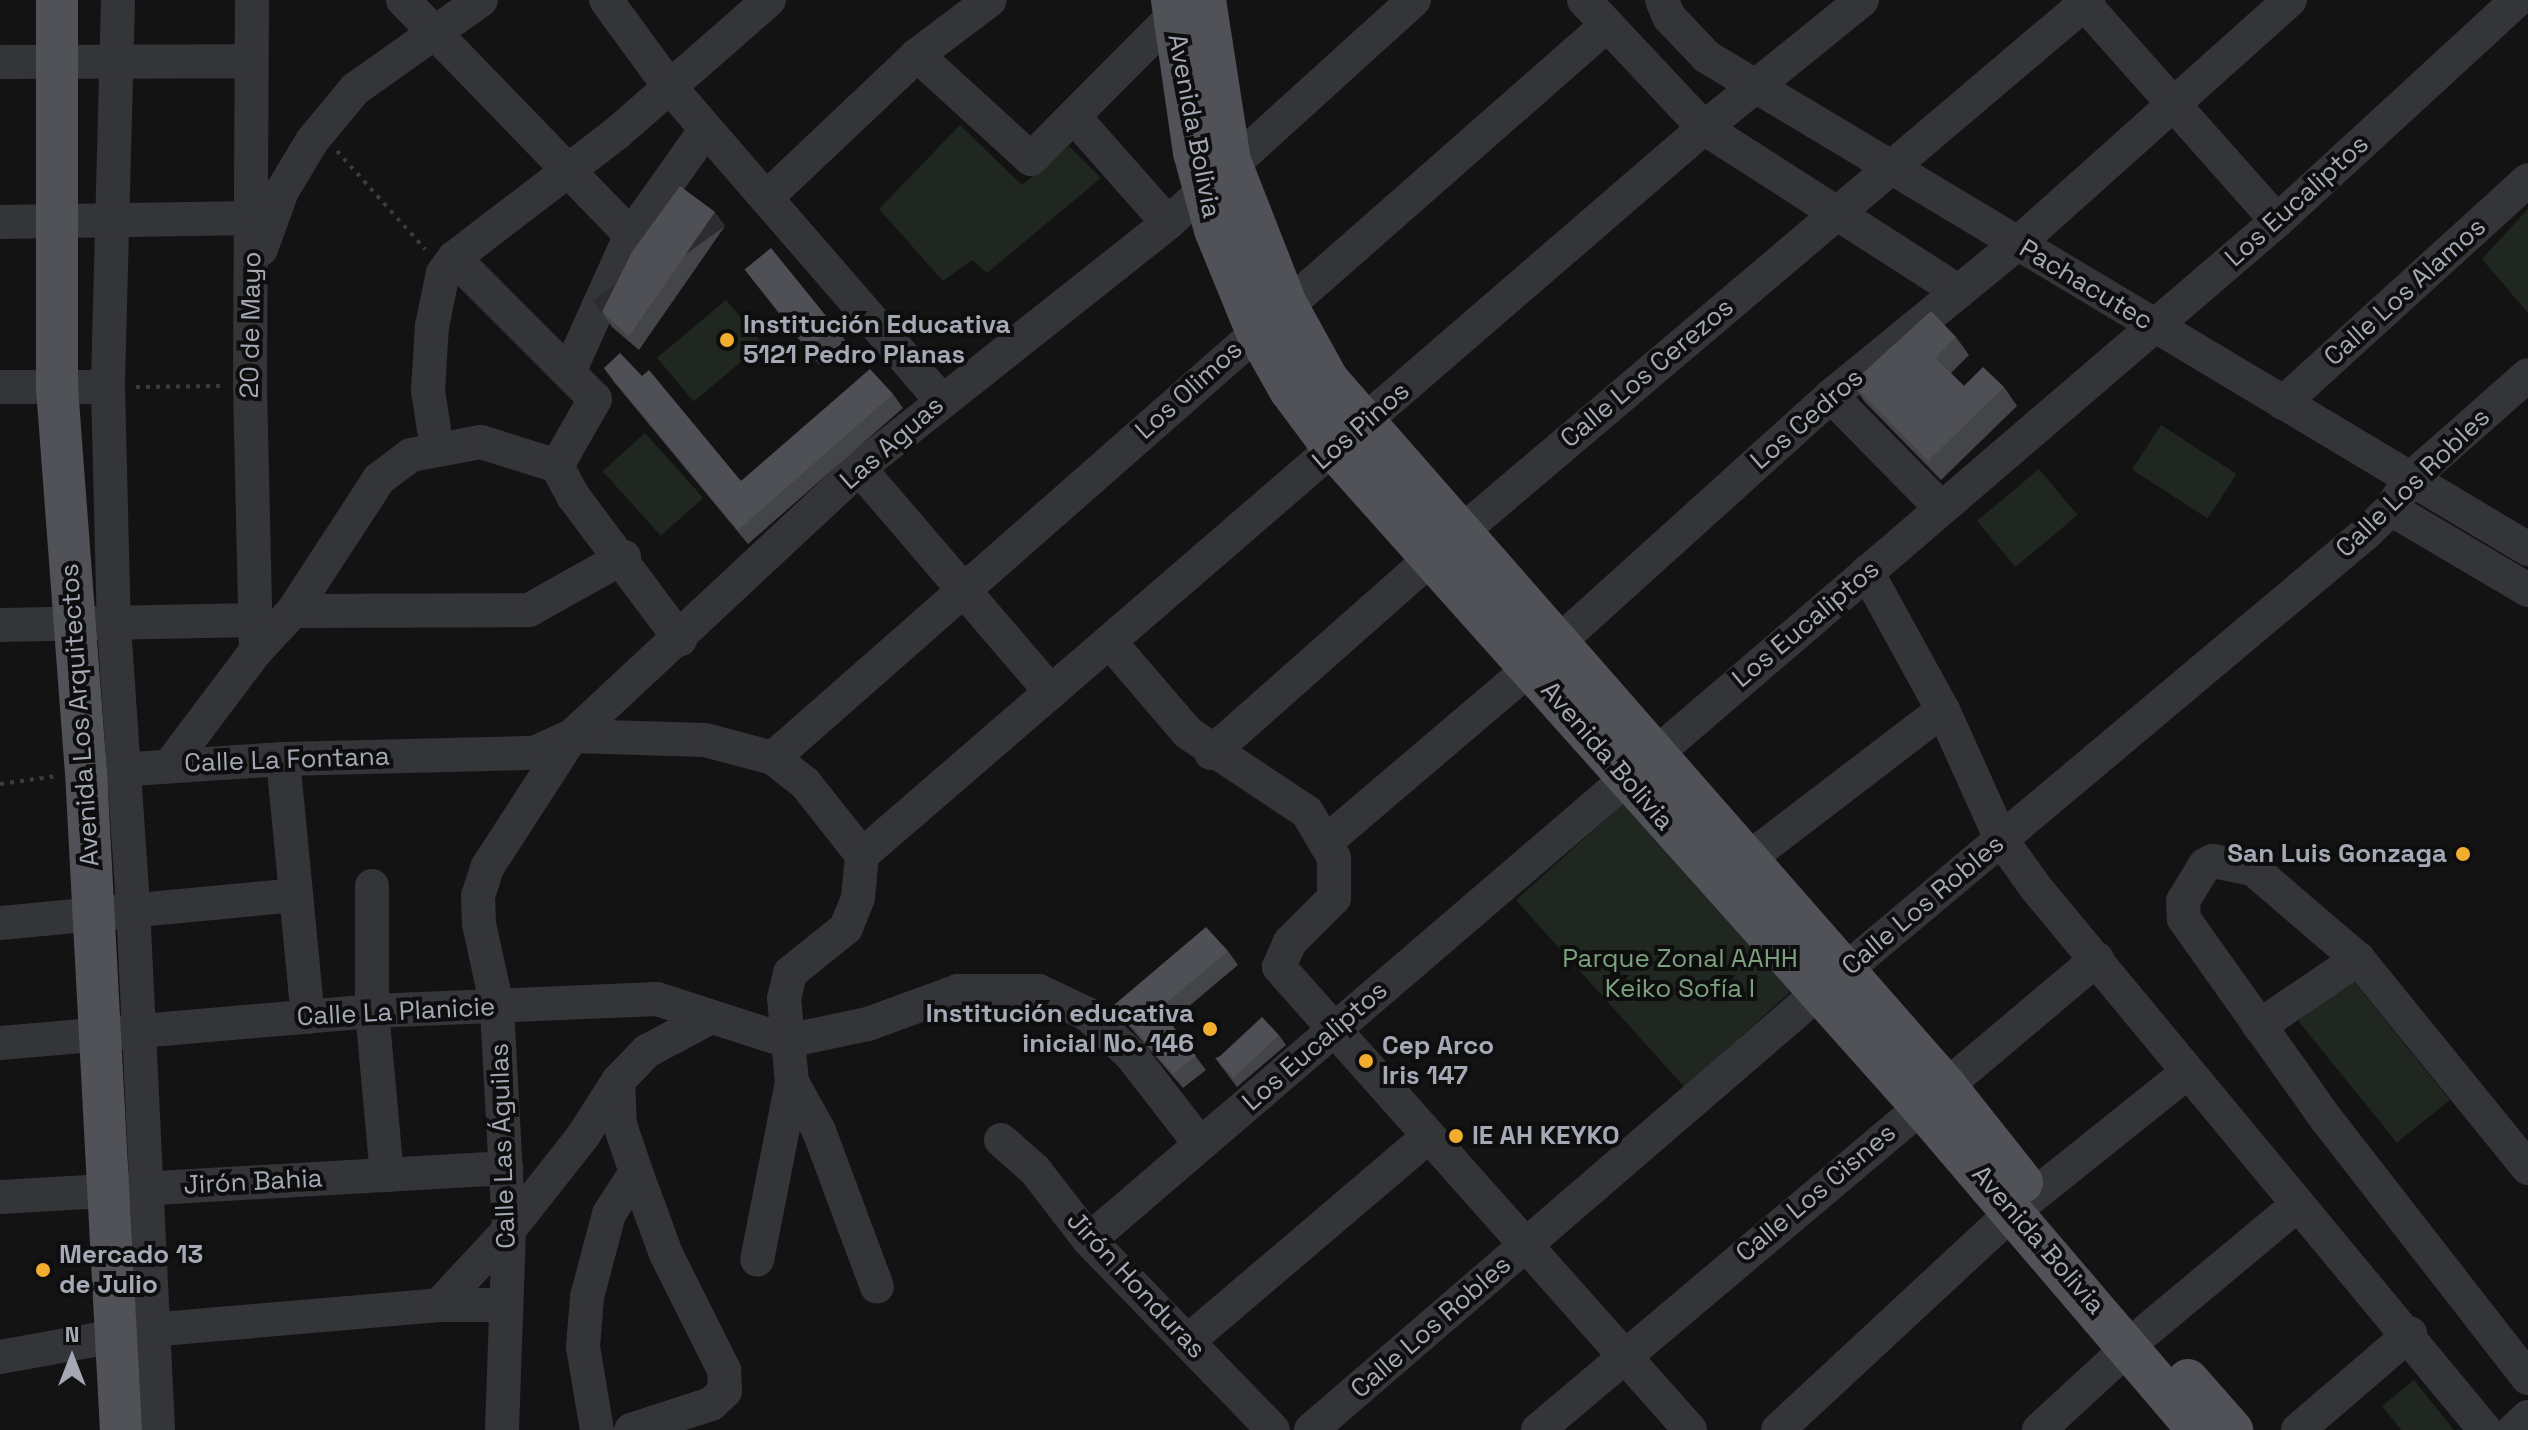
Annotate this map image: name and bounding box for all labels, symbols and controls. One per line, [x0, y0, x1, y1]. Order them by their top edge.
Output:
street label: Avenida Bolivia [1161, 31, 1227, 221]
street label: Los Eucaliptos [2219, 129, 2375, 273]
street label: Calle Los Alamos [2318, 211, 2492, 373]
street label: Pachacutec [2014, 233, 2158, 337]
street label: 20 de Mayo [234, 251, 268, 399]
street label: Calle Los Cerezos [1554, 292, 1740, 454]
place label: Institución Educativa 5121 Pedro Planas [743, 309, 1011, 370]
marker: Institución Educativa 5121 Pedro Planas [718, 331, 736, 349]
street label: Los Olimos [1129, 334, 1249, 446]
street label: Los Cedros [1745, 362, 1869, 476]
street label: Los Pinos [1306, 375, 1416, 477]
street label: Las Aguas [834, 390, 950, 496]
street label: Calle Los Robles [2330, 402, 2496, 564]
street label: Los Eucaliptos [1726, 554, 1886, 694]
street label: Avenida Los Arquitectos [54, 562, 106, 868]
street label: Avenida Bolivia [1534, 675, 1680, 837]
street label: Calle La Fontana [184, 741, 390, 779]
street label: Calle Los Robles [1836, 828, 2010, 982]
place label: San Luis Gonzaga [2227, 838, 2447, 870]
marker: San Luis Gonzaga [2454, 845, 2472, 863]
park label: Parque Zonal AAHH Keiko Sofía I [1562, 943, 1798, 1004]
street label: Los Eucaliptos [1236, 975, 1394, 1117]
street label: Calle La Planicie [296, 991, 496, 1033]
place label: Institución educativa inicial No. 146 [926, 998, 1194, 1060]
marker: Institución educativa inicial No. 146 [1201, 1020, 1219, 1038]
place label: Cep Arco Iris 147 [1382, 1030, 1494, 1092]
street label: Calle Las Águilas [484, 1042, 522, 1250]
marker: Cep Arco Iris 147 [1357, 1052, 1375, 1070]
street label: Calle Los Cisnes [1730, 1117, 1902, 1269]
place label: IE AH KEYKO [1472, 1120, 1620, 1152]
marker: IE AH KEYKO [1447, 1127, 1465, 1145]
street label: Avenida Bolivia [1965, 1159, 2111, 1321]
street label: Jirón Bahia [183, 1163, 323, 1201]
street label: Jirón Honduras [1060, 1205, 1212, 1365]
place label: Mercado 13 de Julio [59, 1239, 203, 1300]
street label: Calle Los Robles [1345, 1249, 1517, 1405]
marker: Mercado 13 de Julio [34, 1261, 52, 1279]
north arrow [32, 1318, 112, 1398]
text: N [65, 1320, 79, 1348]

